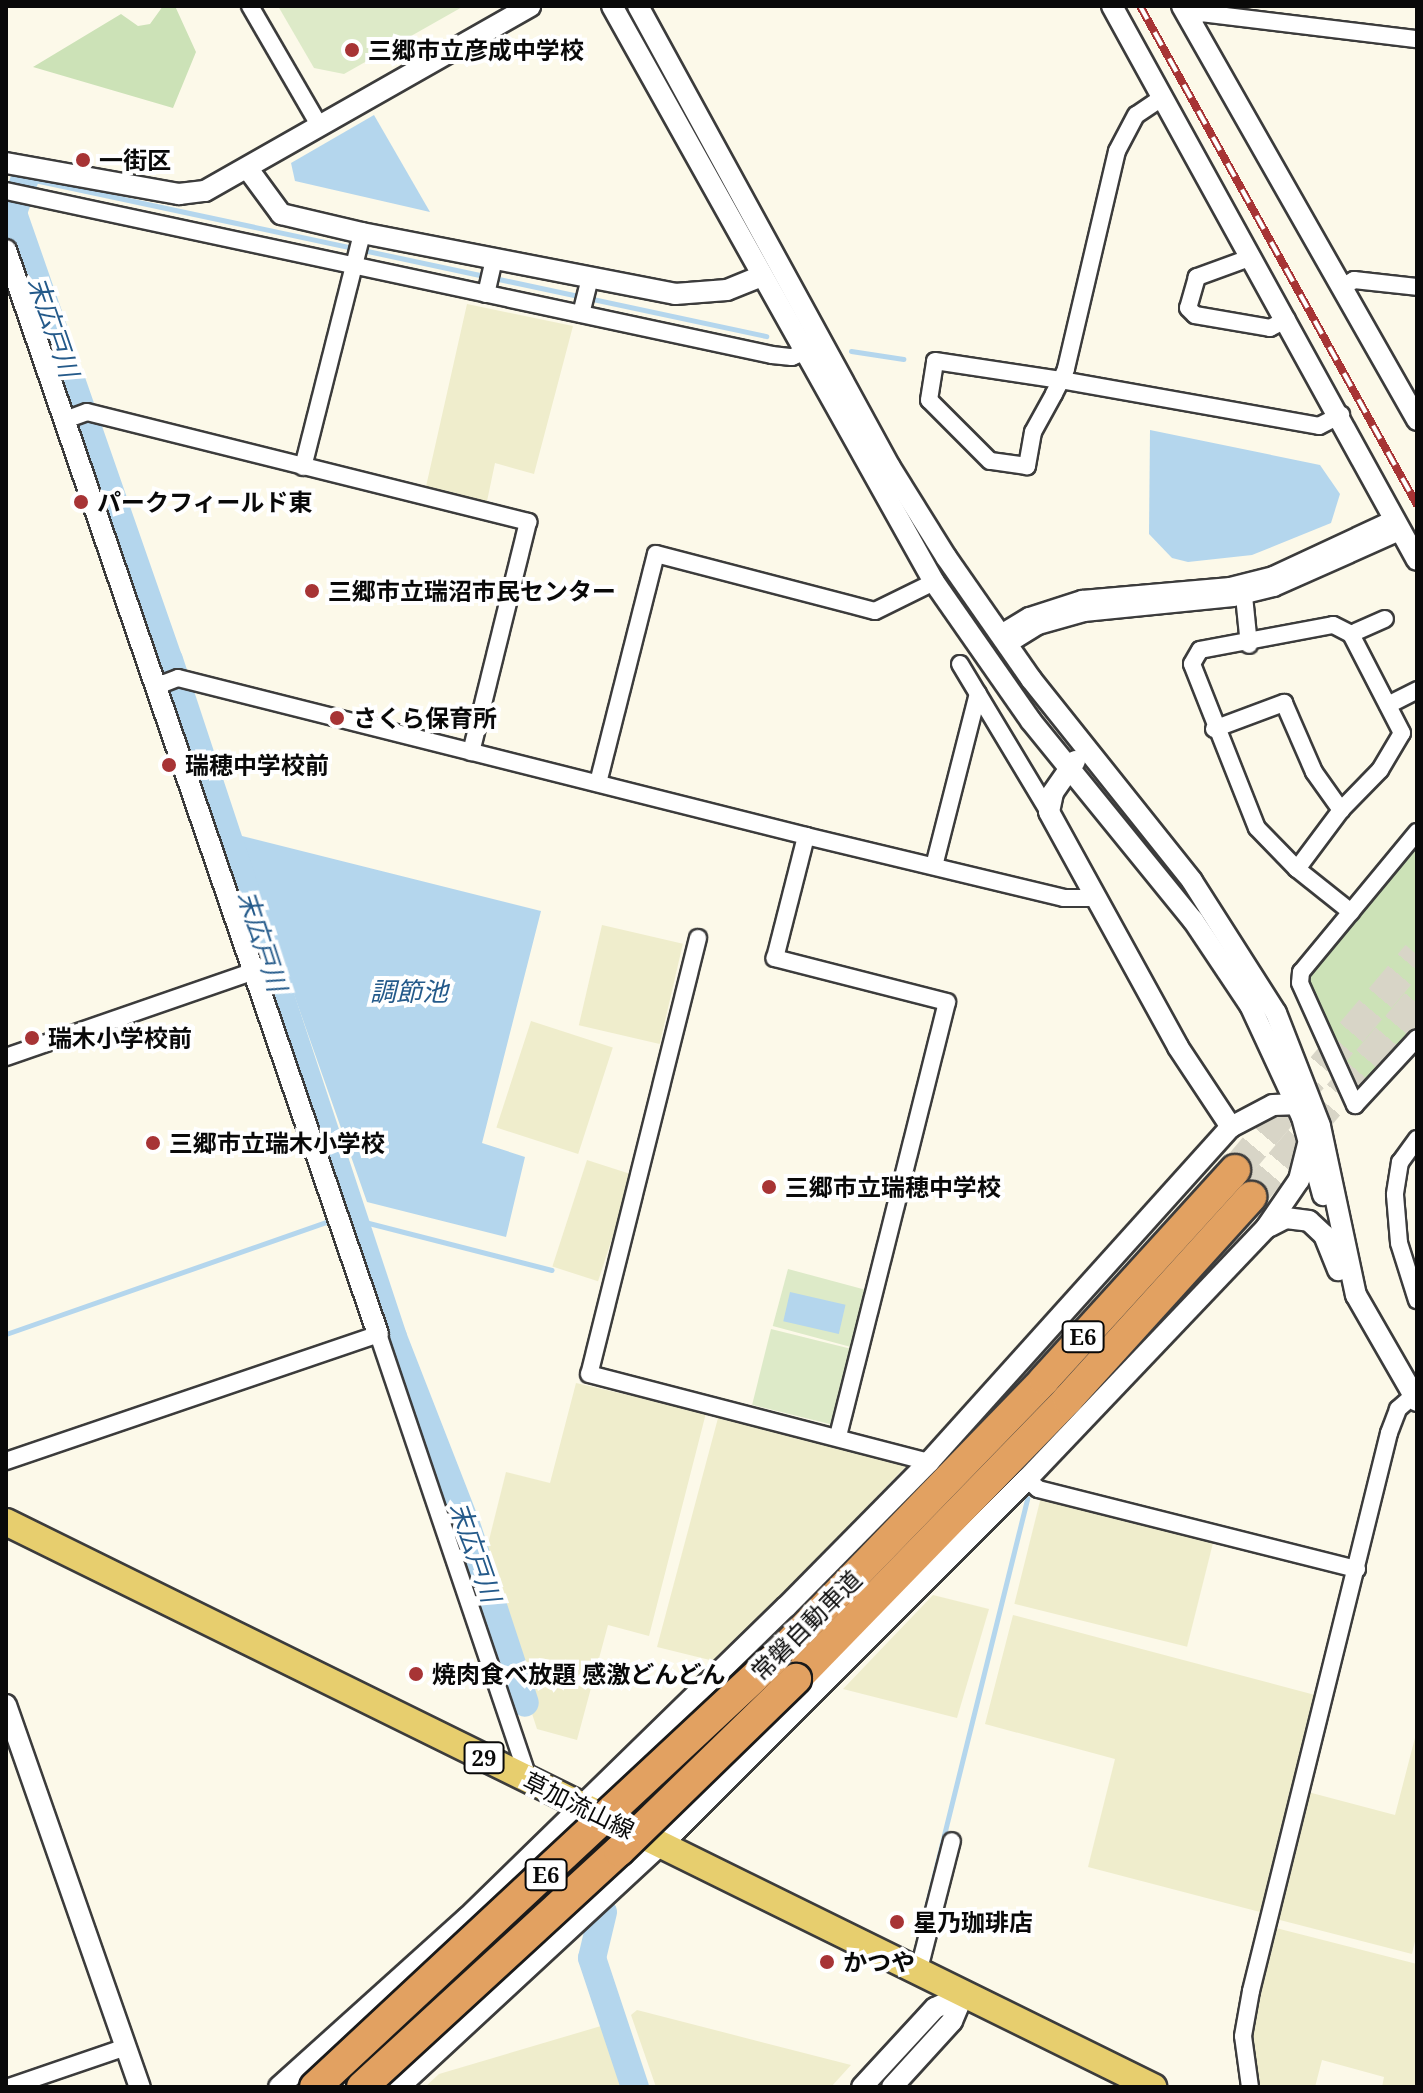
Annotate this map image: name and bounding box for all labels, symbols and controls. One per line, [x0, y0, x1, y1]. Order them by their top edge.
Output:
place label: 三郷市立彦成中学校 [368, 36, 584, 64]
marker: 三郷市立彦成中学校 [343, 41, 361, 59]
place label: 一街区 [99, 146, 171, 174]
marker: 一街区 [74, 151, 92, 169]
water label: 末広戸川 [21, 273, 85, 381]
place label: パークフィールド東 [97, 488, 313, 516]
marker: パークフィールド東 [72, 493, 90, 511]
place label: 三郷市立瑞沼市民センター [328, 577, 616, 605]
marker: 三郷市立瑞沼市民センター [303, 582, 321, 600]
place label: さくら保育所 [353, 704, 497, 732]
marker: さくら保育所 [328, 709, 346, 727]
place label: 瑞穂中学校前 [185, 751, 329, 779]
marker: 瑞穂中学校前 [160, 756, 178, 774]
water label: 末広戸川 [231, 887, 293, 995]
water label: 調節池 [370, 976, 448, 1008]
place label: 瑞木小学校前 [48, 1024, 192, 1052]
marker: 瑞木小学校前 [23, 1029, 41, 1047]
place label: 三郷市立瑞木小学校 [169, 1129, 385, 1157]
marker: 三郷市立瑞木小学校 [144, 1134, 162, 1152]
place label: 三郷市立瑞穂中学校 [785, 1173, 1001, 1201]
marker: 三郷市立瑞穂中学校 [760, 1178, 778, 1196]
road number: E6 [1061, 1319, 1105, 1355]
water label: 末広戸川 [443, 1498, 507, 1606]
street label: 常磐自動車道 [745, 1564, 867, 1686]
place label: 焼肉食べ放題 感激どんどん [432, 1660, 726, 1688]
marker: 焼肉食べ放題 感激どんどん [407, 1665, 425, 1683]
road number: 29 [462, 1740, 506, 1776]
street label: 草加流山線 [519, 1766, 639, 1844]
road number: E6 [524, 1857, 568, 1893]
place label: 星乃珈琲店 [913, 1908, 1033, 1936]
marker: 星乃珈琲店 [888, 1913, 906, 1931]
place label: かつや [843, 1948, 915, 1976]
marker: かつや [818, 1953, 836, 1971]

